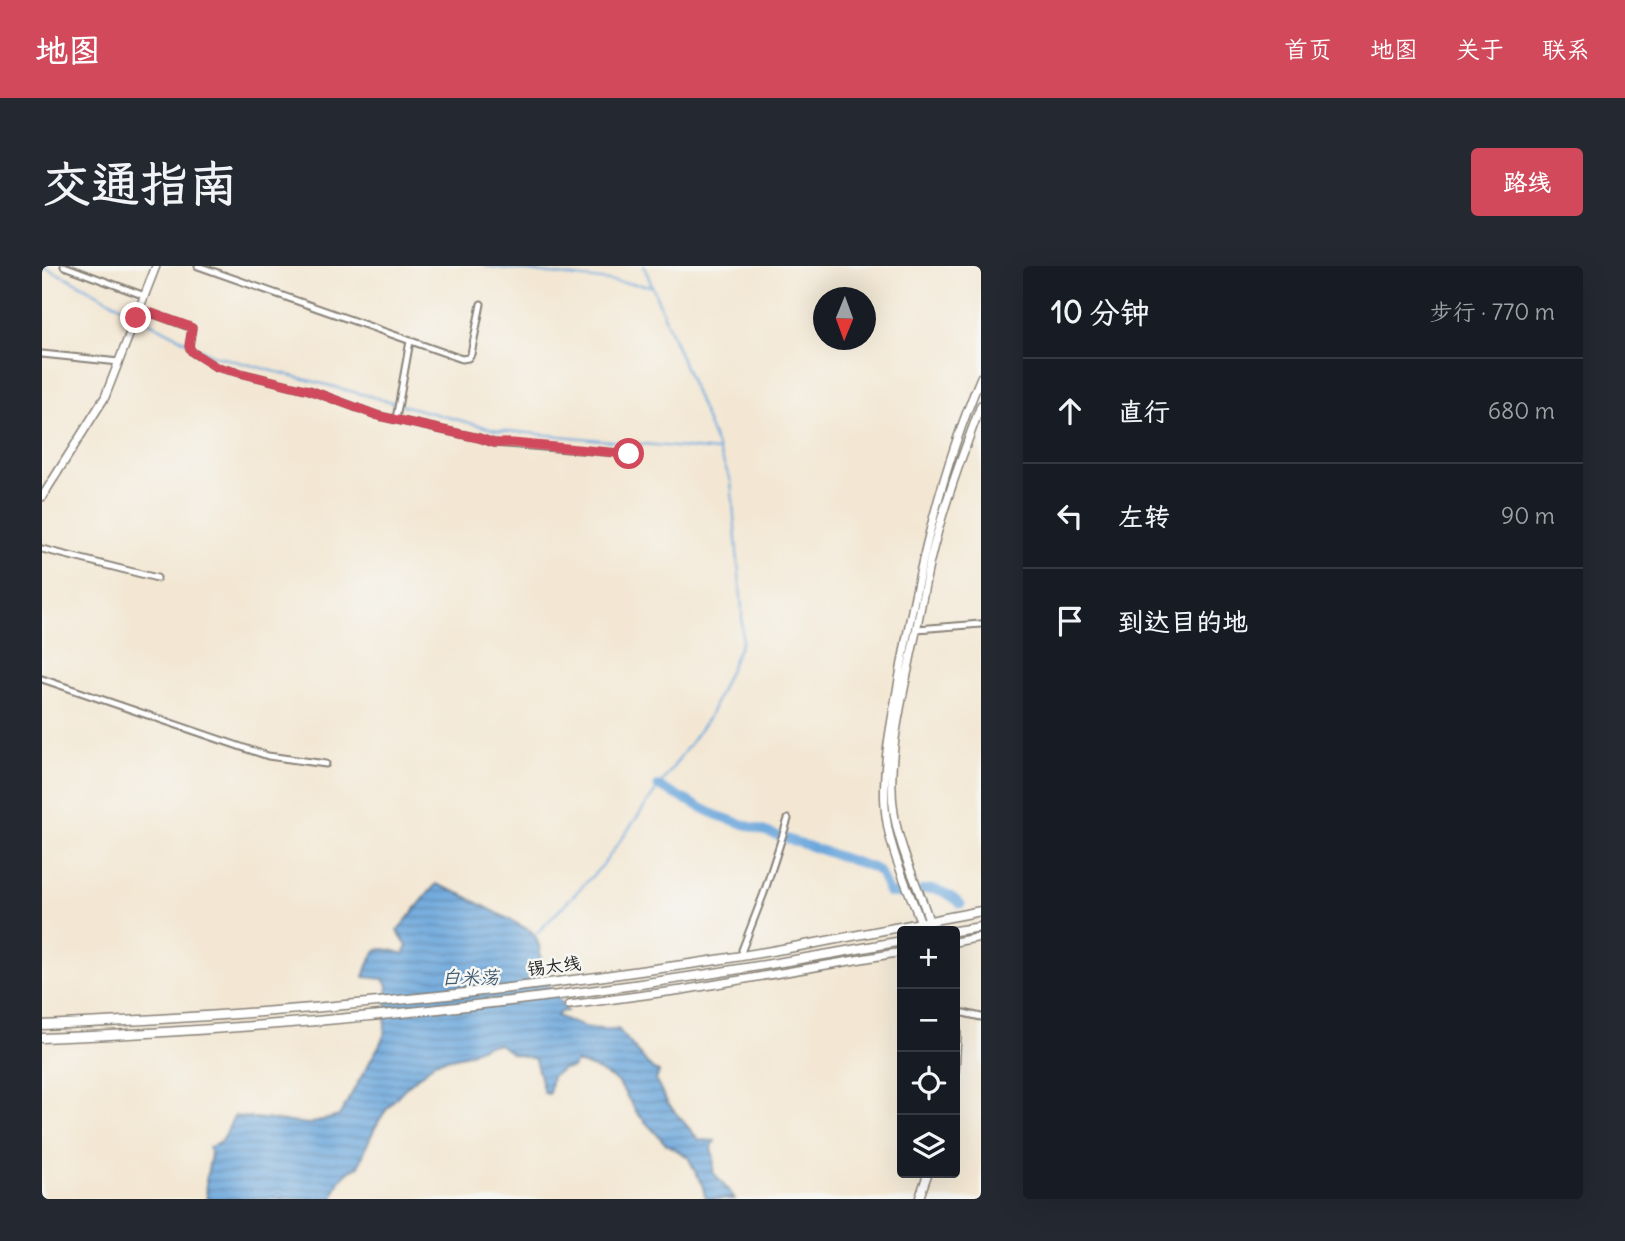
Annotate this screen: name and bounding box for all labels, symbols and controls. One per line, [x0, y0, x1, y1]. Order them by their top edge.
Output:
text: 地图 [35, 29, 101, 71]
text: 首页 [1284, 34, 1332, 64]
text: 地图 [1370, 34, 1418, 64]
text: 关于 [1456, 34, 1504, 64]
text: 联系 [1542, 34, 1590, 64]
button: 路线 [1471, 148, 1583, 216]
text: 交通指南 [42, 153, 238, 214]
north arrow [813, 287, 876, 350]
text: 10 分钟 [1051, 293, 1150, 331]
text: 步行 · 770 m [1430, 297, 1555, 326]
route end [120, 302, 151, 333]
icon: ahead [1051, 392, 1089, 430]
text: 直行 [1118, 395, 1170, 428]
text: 680 m [1488, 396, 1555, 425]
route start [613, 438, 644, 469]
icon: left [1051, 497, 1089, 535]
text: 左转 [1118, 500, 1170, 533]
text: 90 m [1501, 501, 1555, 530]
icon: arrive [1051, 602, 1089, 640]
text: 到达目的地 [1118, 605, 1248, 638]
map controls [897, 926, 960, 1178]
button: + [897, 926, 960, 989]
street label: 锡太线 [526, 951, 582, 981]
water label: 白米荡 [441, 965, 500, 989]
button: − [897, 989, 960, 1052]
button: locate [897, 1052, 960, 1115]
button: layers [897, 1115, 960, 1178]

